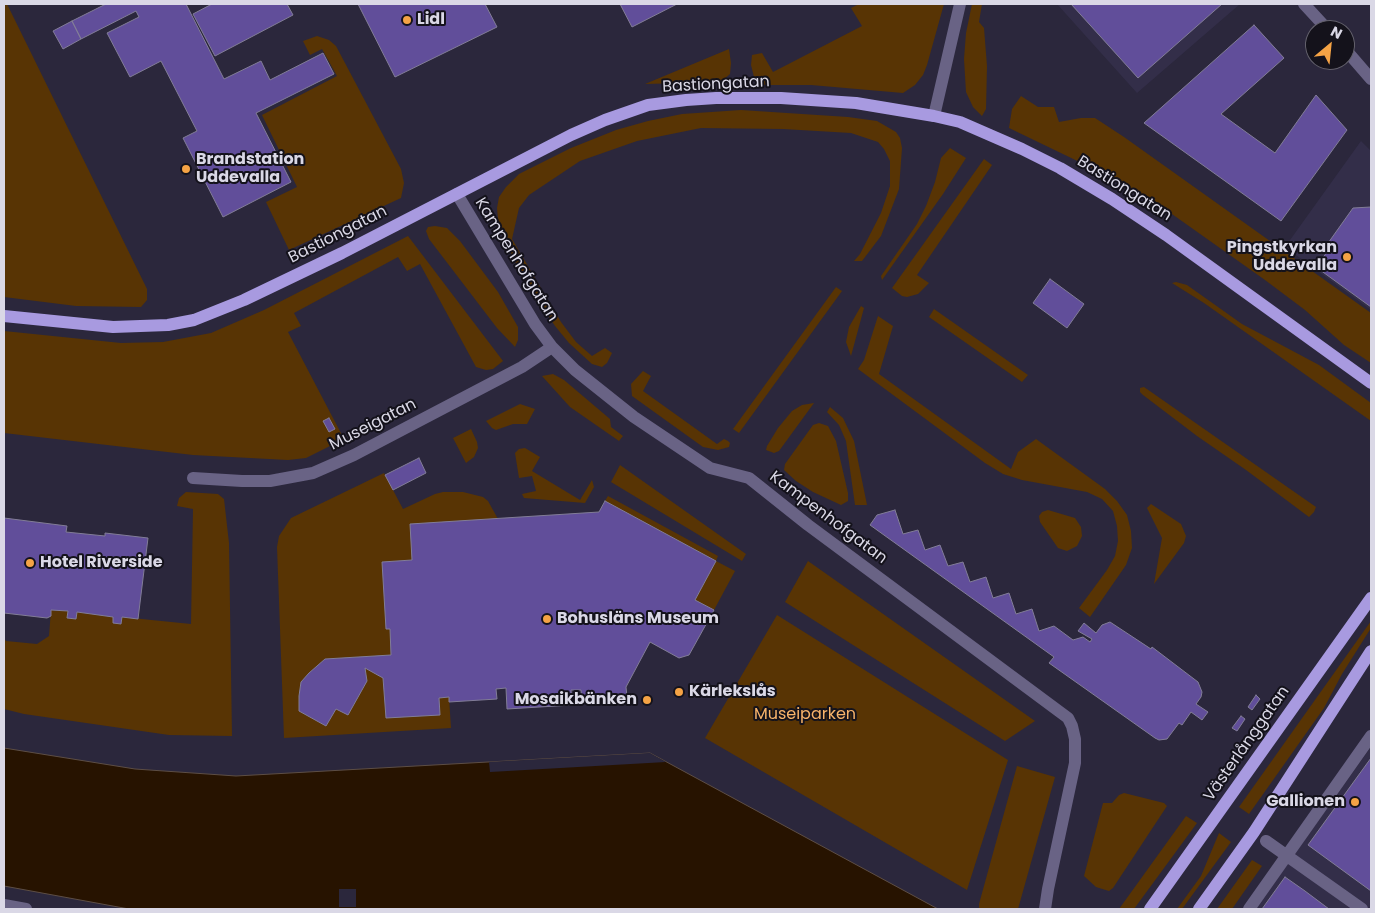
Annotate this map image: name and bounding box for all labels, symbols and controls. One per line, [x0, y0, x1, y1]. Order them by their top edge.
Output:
place label: Lidl [417, 10, 445, 30]
marker: Lidl [401, 14, 413, 26]
north arrow [1305, 20, 1355, 70]
text: N [1327, 21, 1346, 44]
street label: Bastiongatan [662, 73, 770, 97]
place label: Brandstation Uddevalla [196, 150, 304, 188]
street label: Bastiongatan [1073, 152, 1175, 226]
marker: Brandstation Uddevalla [180, 163, 192, 175]
street label: Kampenhofgatan [470, 195, 562, 325]
street label: Bastiongatan [286, 202, 390, 268]
place label: Pingstkyrkan Uddevalla [1227, 238, 1337, 276]
marker: Pingstkyrkan Uddevalla [1341, 251, 1353, 263]
street label: Museigatan [326, 395, 420, 455]
street label: Kampenhofgatan [765, 468, 891, 568]
place label: Hotel Riverside [40, 553, 163, 573]
marker: Hotel Riverside [24, 557, 36, 569]
place label: Bohusläns Museum [557, 609, 719, 629]
marker: Bohusläns Museum [541, 613, 553, 625]
place label: Kärlekslås [689, 682, 776, 702]
street label: Västerlånggatan [1200, 683, 1294, 805]
marker: Kärlekslås [673, 686, 685, 698]
place label: Mosaikbänken [515, 690, 637, 710]
marker: Mosaikbänken [641, 694, 653, 706]
park label: Museiparken [754, 705, 856, 725]
place label: Gallionen [1266, 792, 1345, 812]
marker: Gallionen [1349, 796, 1361, 808]

